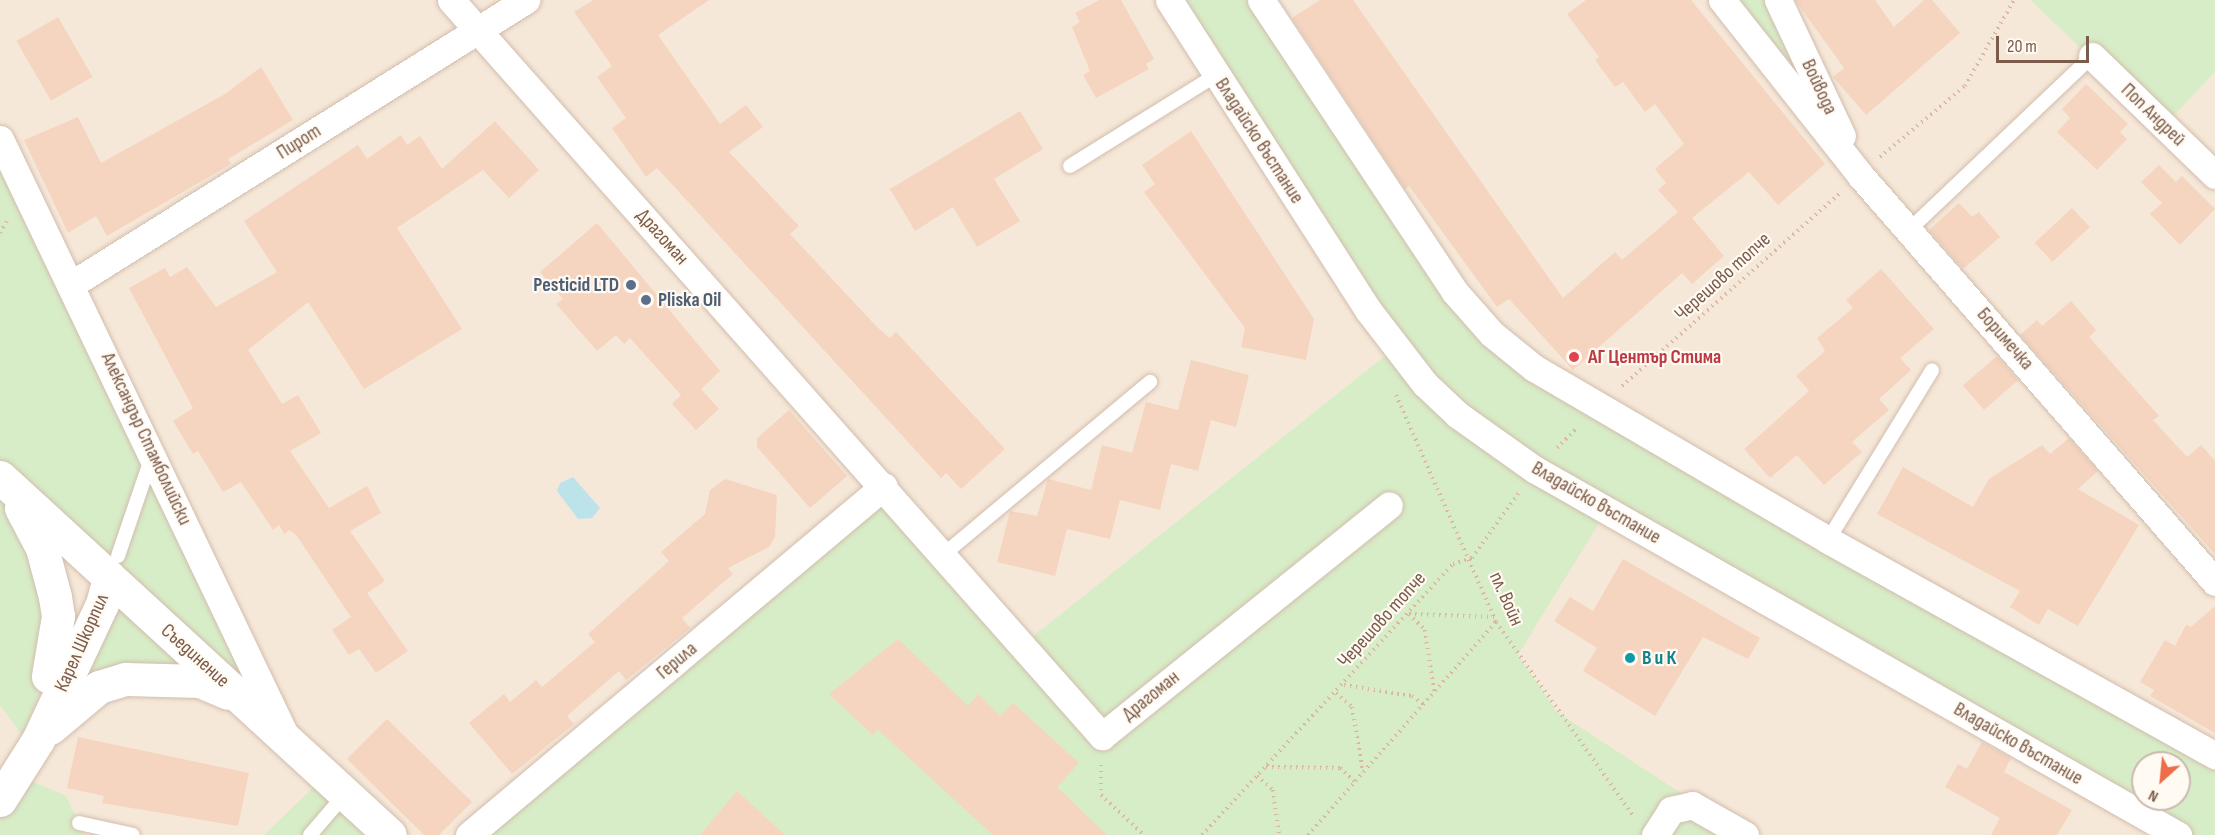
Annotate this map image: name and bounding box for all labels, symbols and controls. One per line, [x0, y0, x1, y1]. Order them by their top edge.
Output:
scale bar [1999, 24, 2092, 62]
text: 20 m [2007, 36, 2037, 57]
street label: Войвода [1796, 56, 1842, 118]
street label: Владайско въстание [1209, 74, 1309, 208]
street label: Поп Андрей [2116, 78, 2190, 152]
street label: Пирот [272, 119, 326, 165]
street label: Драгоман [631, 204, 693, 270]
street label: Черешово топче [1670, 228, 1776, 326]
place label: Pesticid LTD [533, 273, 619, 297]
marker: Pesticid LTD [624, 278, 638, 292]
place label: Pliska Oil [658, 288, 721, 312]
marker: Pliska Oil [639, 293, 653, 307]
street label: Боримечка [1971, 303, 2039, 375]
place label: АГ Център Стима [1588, 345, 1721, 369]
marker: АГ Център Стима [1565, 348, 1583, 366]
street label: Александър Стамболийски [95, 349, 197, 529]
street label: Владайско въстание [1527, 456, 1665, 550]
street label: Черешово топче [1333, 567, 1431, 673]
street label: пл. Войн [1484, 568, 1528, 630]
street label: Карел Шкорпил [50, 590, 114, 696]
street label: Съединение [156, 619, 234, 693]
street label: Герила [652, 637, 702, 685]
place label: В и К [1642, 646, 1676, 670]
marker: В и К [1623, 651, 1637, 665]
street label: Драгоман [1117, 666, 1185, 726]
street label: Владайско въстание [1949, 697, 2087, 791]
north arrow [2131, 751, 2191, 811]
text: N [2145, 785, 2162, 806]

